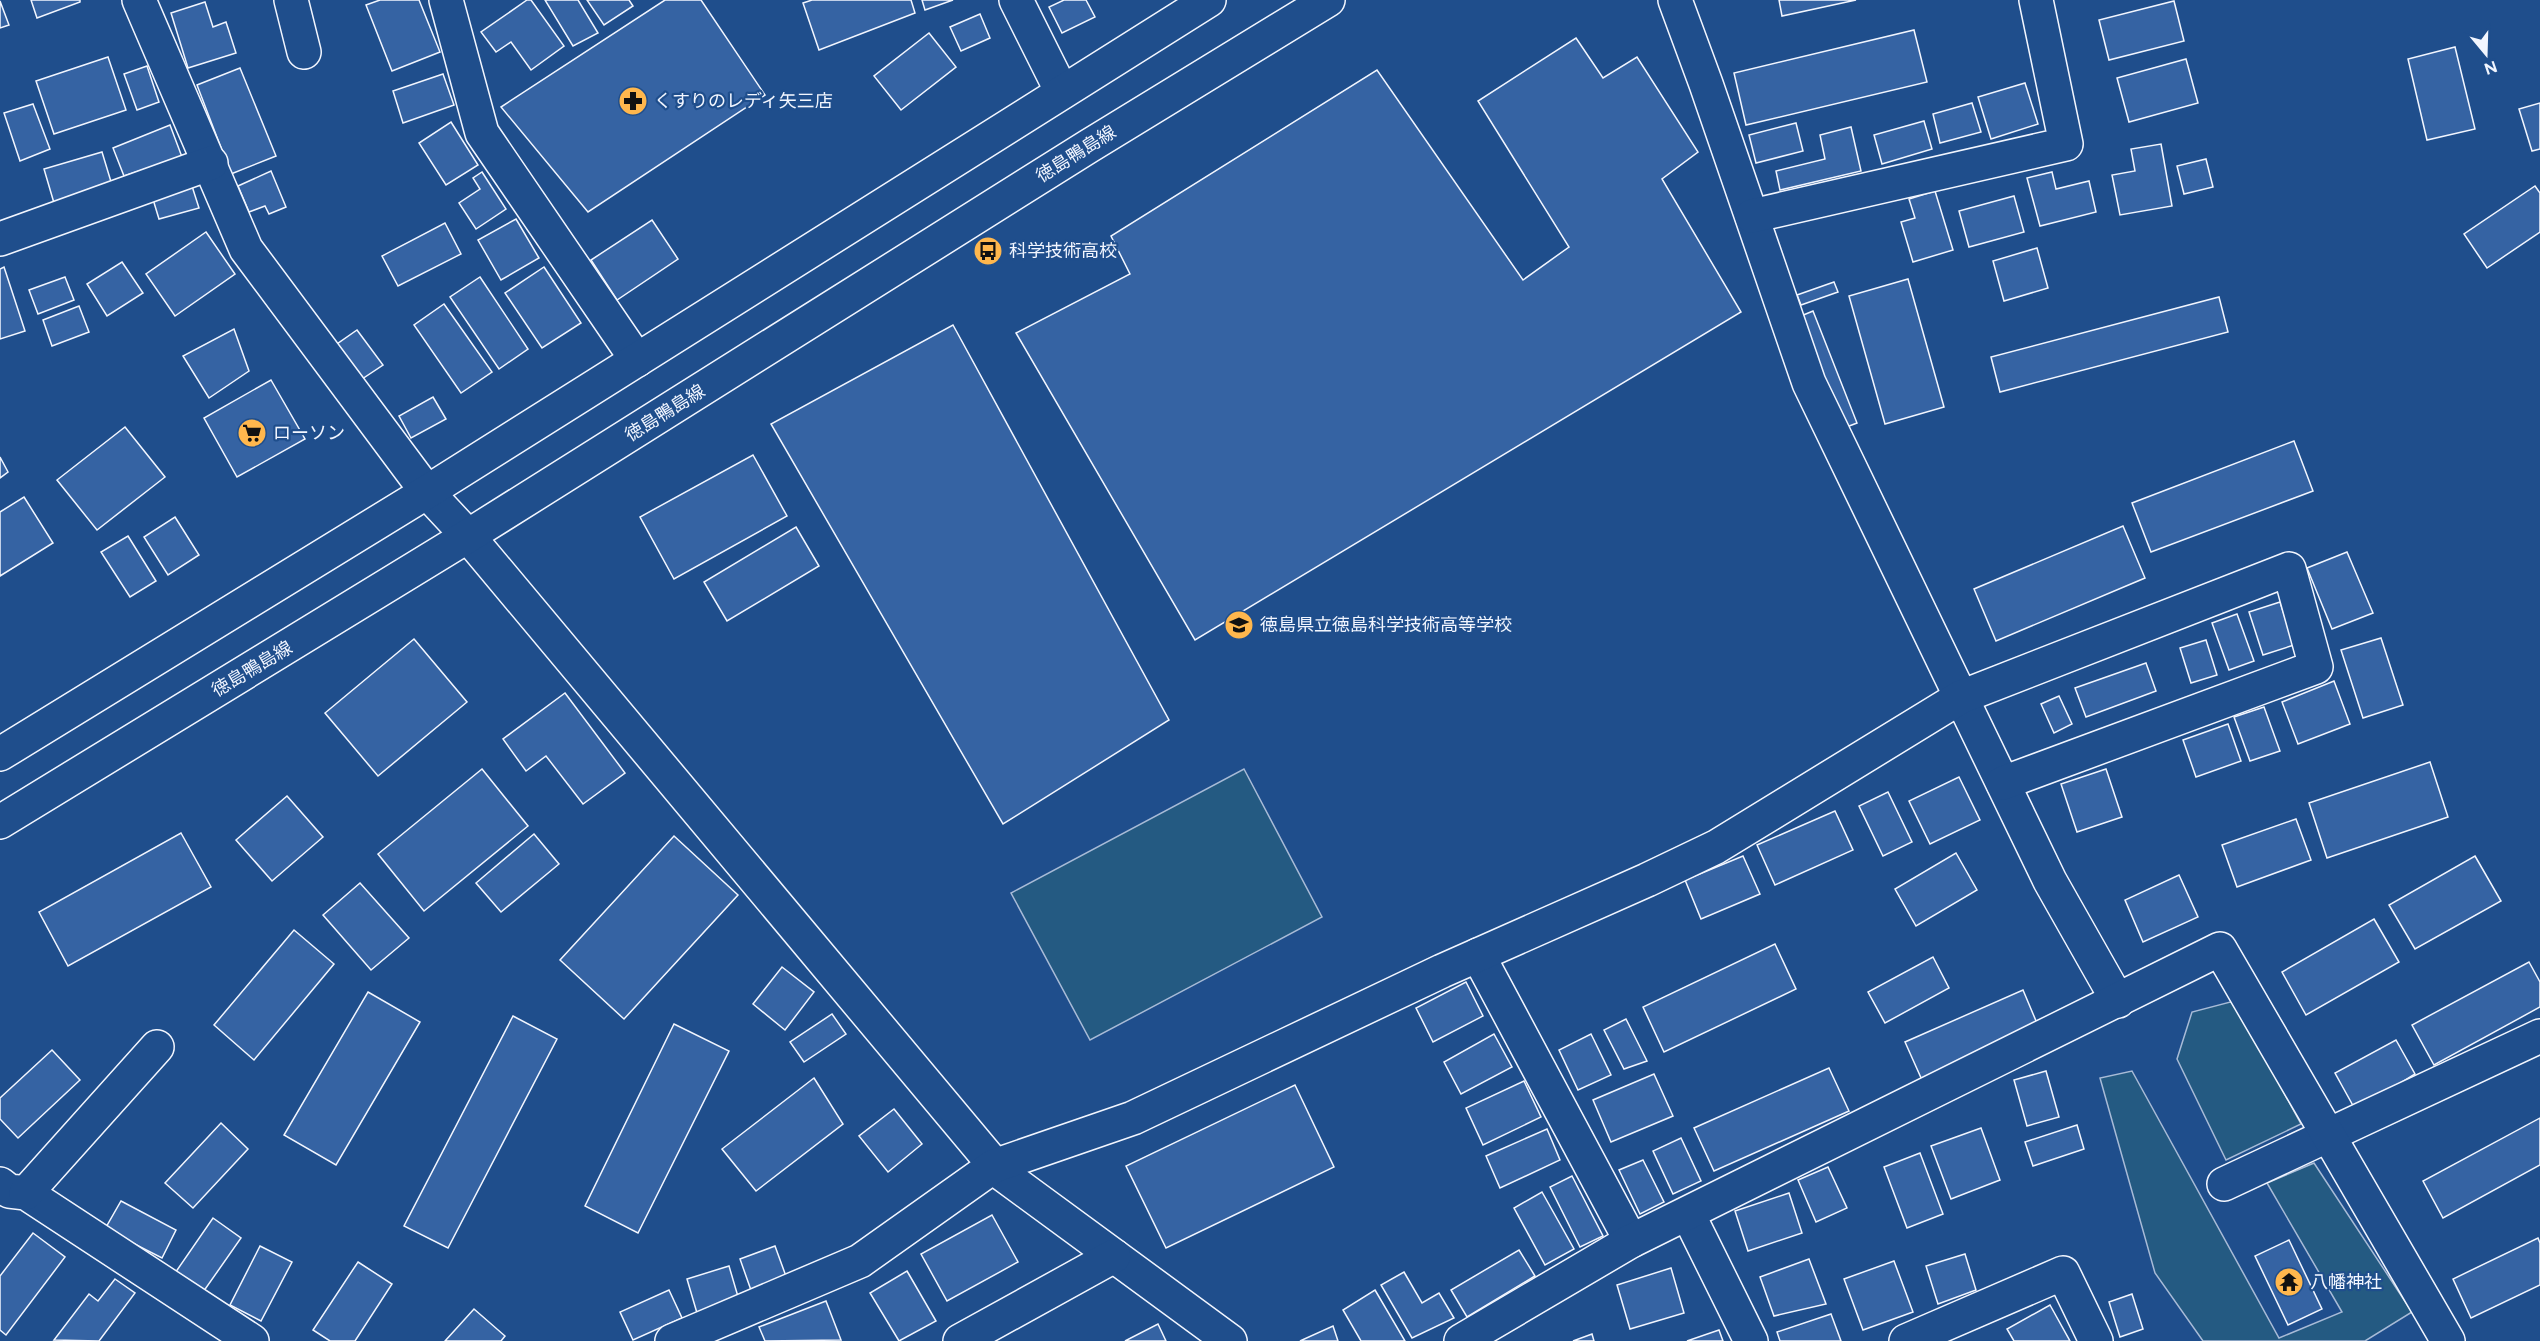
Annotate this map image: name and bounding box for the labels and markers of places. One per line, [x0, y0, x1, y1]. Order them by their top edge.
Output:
pharmacy icon: くすりのレディ矢三店 [617, 85, 649, 117]
place label: くすりのレディ矢三店 [654, 90, 833, 112]
bus stop icon: 科学技術高校 [972, 235, 1004, 267]
place label: 科学技術高校 [1009, 240, 1117, 262]
supermarket icon: ローソン [236, 417, 268, 449]
place label: ローソン [273, 422, 345, 444]
school or university icon: 徳島県立徳島科学技術高等学校 [1223, 609, 1255, 641]
place label: 徳島県立徳島科学技術高等学校 [1260, 614, 1512, 636]
temple icon: 八幡神社 [2273, 1266, 2305, 1298]
place label: 八幡神社 [2310, 1271, 2382, 1293]

